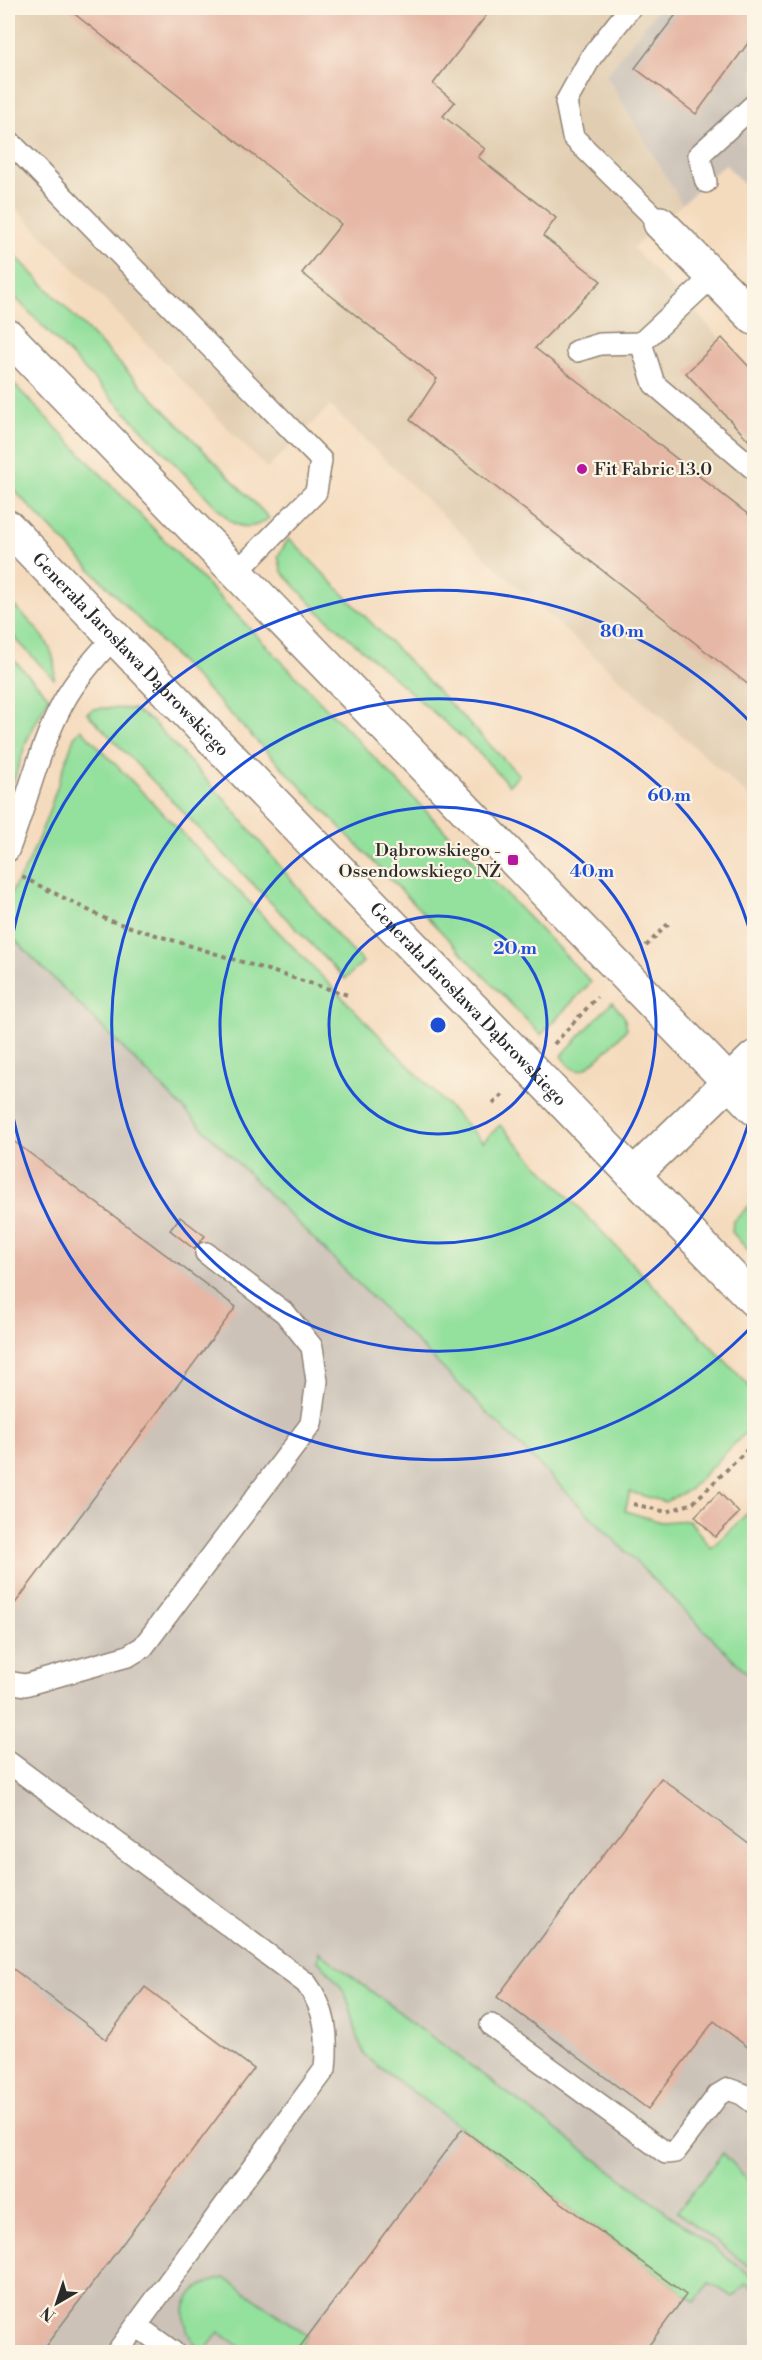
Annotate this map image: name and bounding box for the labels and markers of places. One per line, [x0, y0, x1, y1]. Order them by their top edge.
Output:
place label: Fit Fabric 13.0 [594, 458, 712, 481]
marker: Fit Fabric 13.0 [575, 462, 589, 476]
place label: Dąbrowskiego - Ossendowskiego NŻ [339, 839, 501, 883]
marker: Dąbrowskiego - Ossendowskiego NŻ [506, 853, 520, 867]
centre of rings [428, 1015, 448, 1035]

